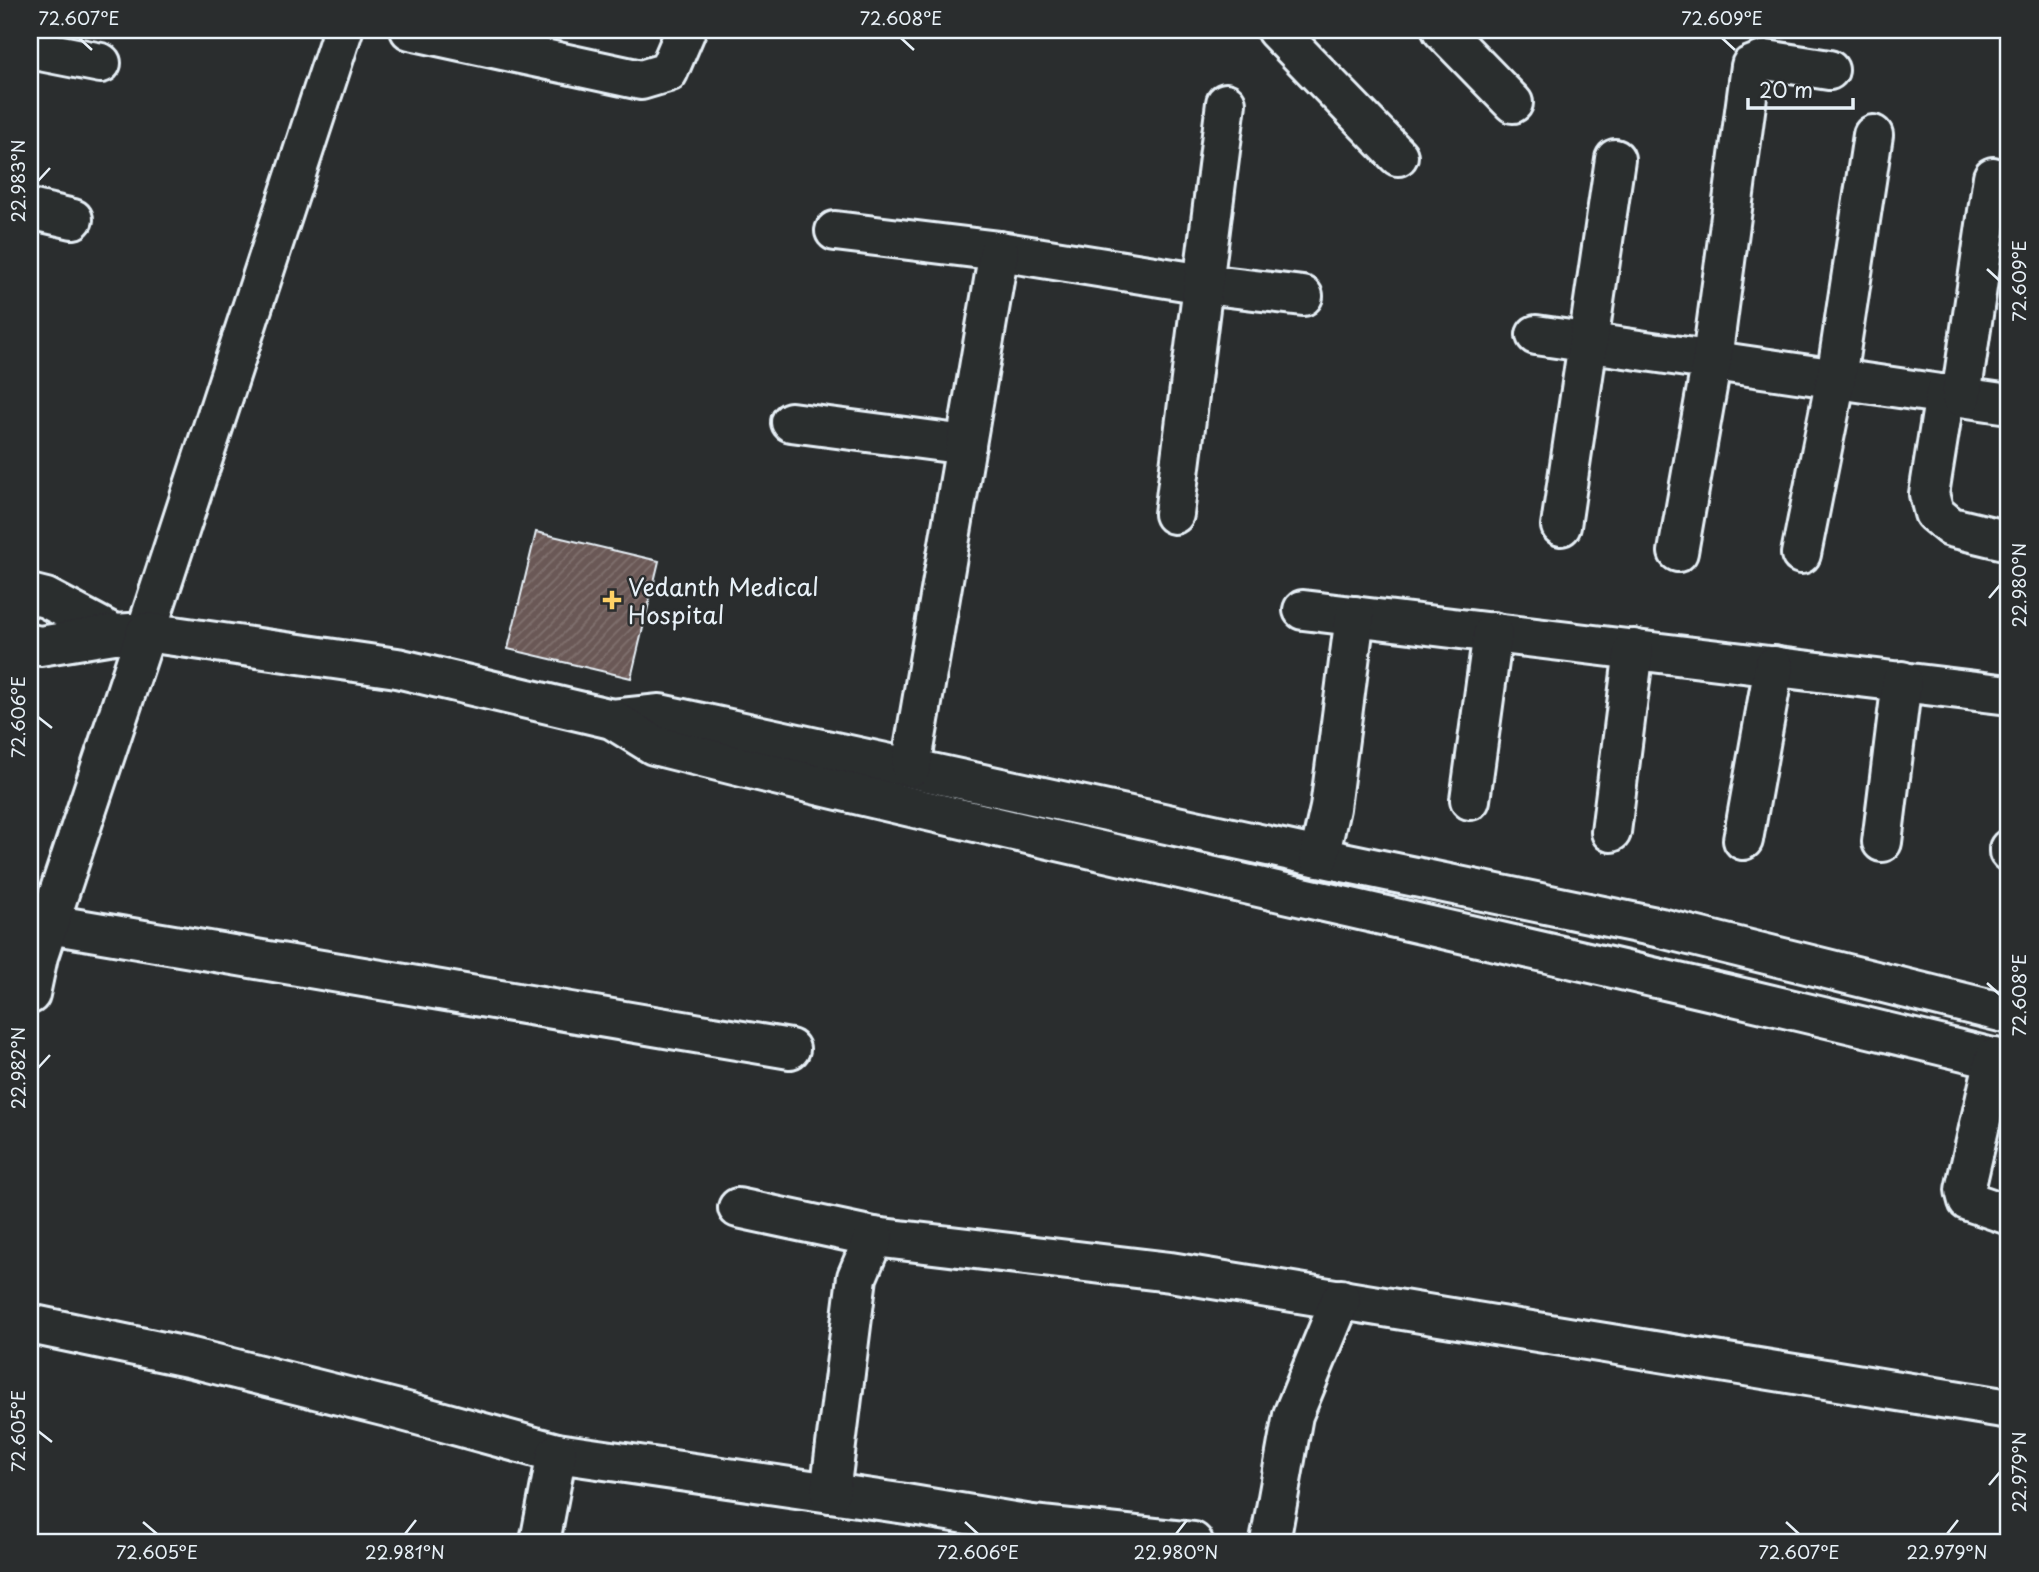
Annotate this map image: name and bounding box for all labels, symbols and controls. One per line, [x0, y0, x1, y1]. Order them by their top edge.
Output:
text: 72.607°E [38, 4, 120, 31]
text: 72.608°E [860, 4, 942, 31]
text: 72.609°E [1681, 4, 1763, 31]
scale bar [1748, 66, 1854, 110]
text: 20 m [1759, 73, 1813, 105]
text: 22.983°N [4, 139, 31, 223]
text: 72.609°E [2005, 240, 2032, 322]
text: 22.980°N [2005, 543, 2032, 627]
place label: Vedanth Medical Hospital [628, 568, 819, 632]
marker: Vedanth Medical Hospital [602, 590, 622, 610]
text: 72.606°E [4, 676, 31, 758]
text: 72.608°E [2005, 954, 2032, 1036]
text: 22.982°N [4, 1027, 31, 1109]
text: 72.605°E [4, 1390, 31, 1472]
text: 22.979°N [2005, 1432, 2032, 1513]
text: 72.605°E [116, 1538, 198, 1565]
text: 22.981°N [365, 1538, 445, 1565]
text: 72.606°E [937, 1538, 1019, 1565]
text: 22.980°N [1134, 1538, 1218, 1565]
text: 72.607°E [1758, 1538, 1840, 1565]
text: 22.979°N [1907, 1538, 1988, 1565]

